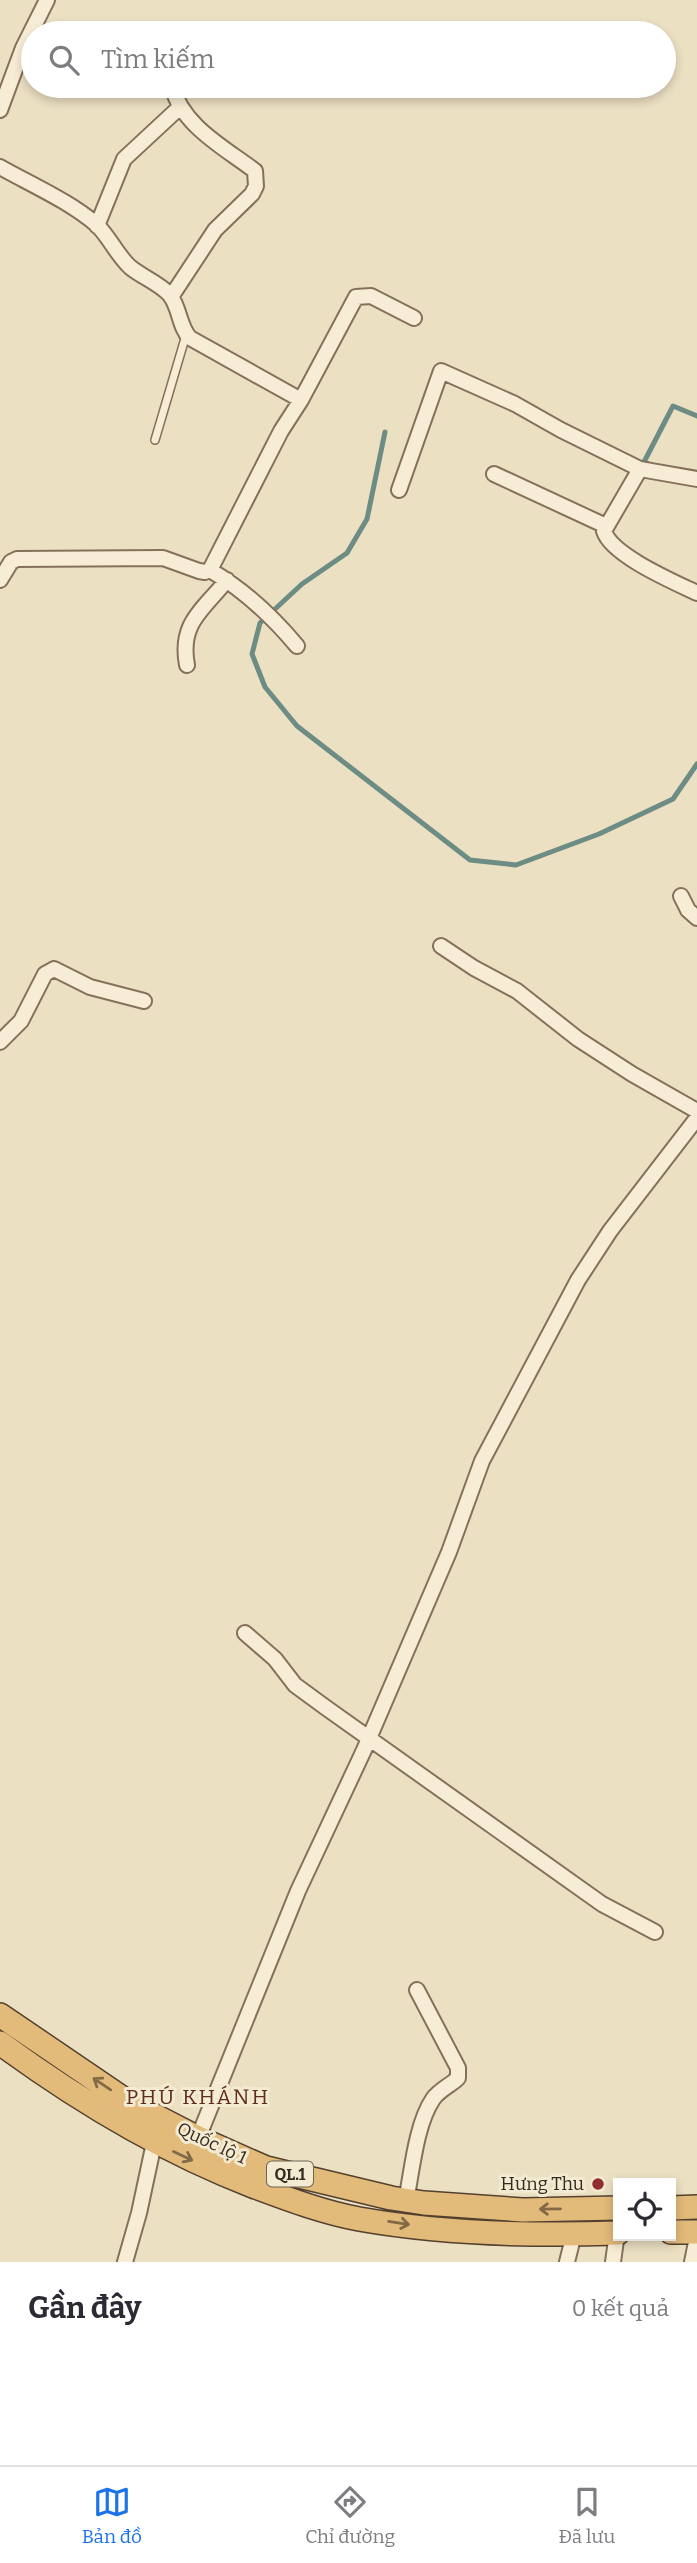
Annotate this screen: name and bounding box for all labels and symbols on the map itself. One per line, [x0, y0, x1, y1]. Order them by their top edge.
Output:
one-way arrow [93, 2077, 112, 2092]
district label: PHÚ KHÁNH [126, 2084, 270, 2110]
street label: Quốc lộ 1 [174, 2117, 251, 2169]
one-way arrow [172, 2150, 193, 2164]
road number: QL.1 [267, 2162, 313, 2186]
place label: Hưng Thu [501, 2173, 584, 2195]
marker: Hưng Thu [590, 2176, 606, 2192]
one-way arrow [539, 2203, 562, 2216]
one-way arrow [387, 2217, 410, 2230]

